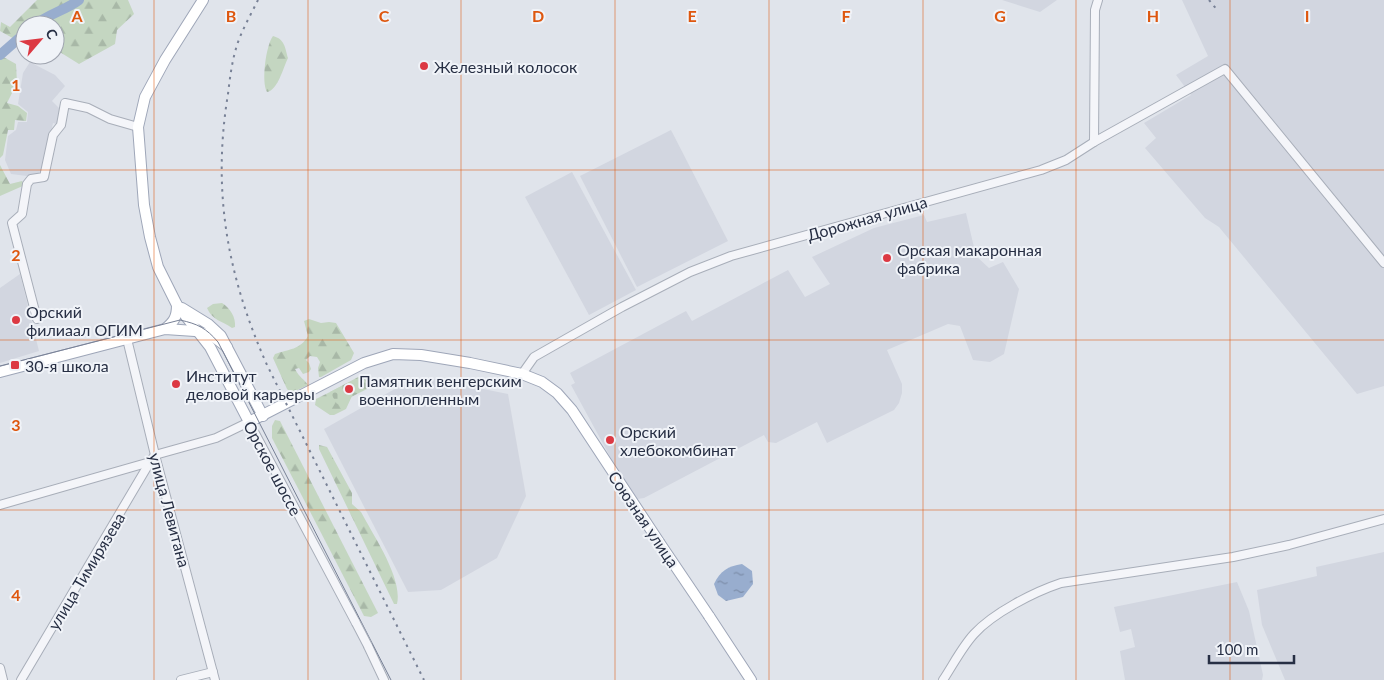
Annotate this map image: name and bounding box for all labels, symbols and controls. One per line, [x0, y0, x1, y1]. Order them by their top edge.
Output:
text: A [70, 6, 83, 25]
text: B [226, 6, 236, 25]
text: C [379, 6, 390, 25]
text: D [532, 6, 544, 25]
text: E [687, 6, 697, 25]
text: F [841, 6, 851, 25]
text: G [994, 6, 1006, 25]
text: H [1147, 6, 1159, 25]
text: I [1305, 6, 1309, 25]
north arrow [15, 15, 65, 65]
text: С [42, 26, 62, 42]
place label: Железный колосок [434, 57, 578, 76]
marker: Железный колосок [418, 60, 430, 72]
text: 1 [11, 75, 21, 94]
street label: Дорожная улица [805, 192, 929, 244]
place label: Орская макаронная фабрика [897, 240, 1042, 277]
text: 2 [11, 245, 21, 264]
marker: Орская макаронная фабрика [881, 252, 893, 264]
place label: Орский филиаал ОГИМ [26, 302, 143, 339]
marker: Орский филиаал ОГИМ [10, 314, 22, 326]
place label: 30-я школа [25, 356, 109, 375]
marker: 30-я школа [9, 359, 21, 371]
place label: Институт деловой карьеры [186, 366, 315, 403]
place label: Памятник венгерским военнопленным [359, 371, 522, 408]
marker: Институт деловой карьеры [170, 378, 182, 390]
marker: Памятник венгерским военнопленным [343, 383, 355, 395]
text: 3 [11, 415, 21, 434]
street label: Орское шоссе [240, 417, 306, 519]
place label: Орский хлебокомбинат [620, 422, 736, 459]
marker: Орский хлебокомбинат [604, 434, 616, 446]
street label: улица Левитана [146, 451, 194, 569]
street label: Союзная улица [605, 467, 683, 571]
street label: улица Тимирязева [43, 509, 129, 633]
text: 4 [11, 585, 21, 604]
scale bar [1209, 632, 1294, 664]
text: 100 m [1216, 640, 1258, 658]

